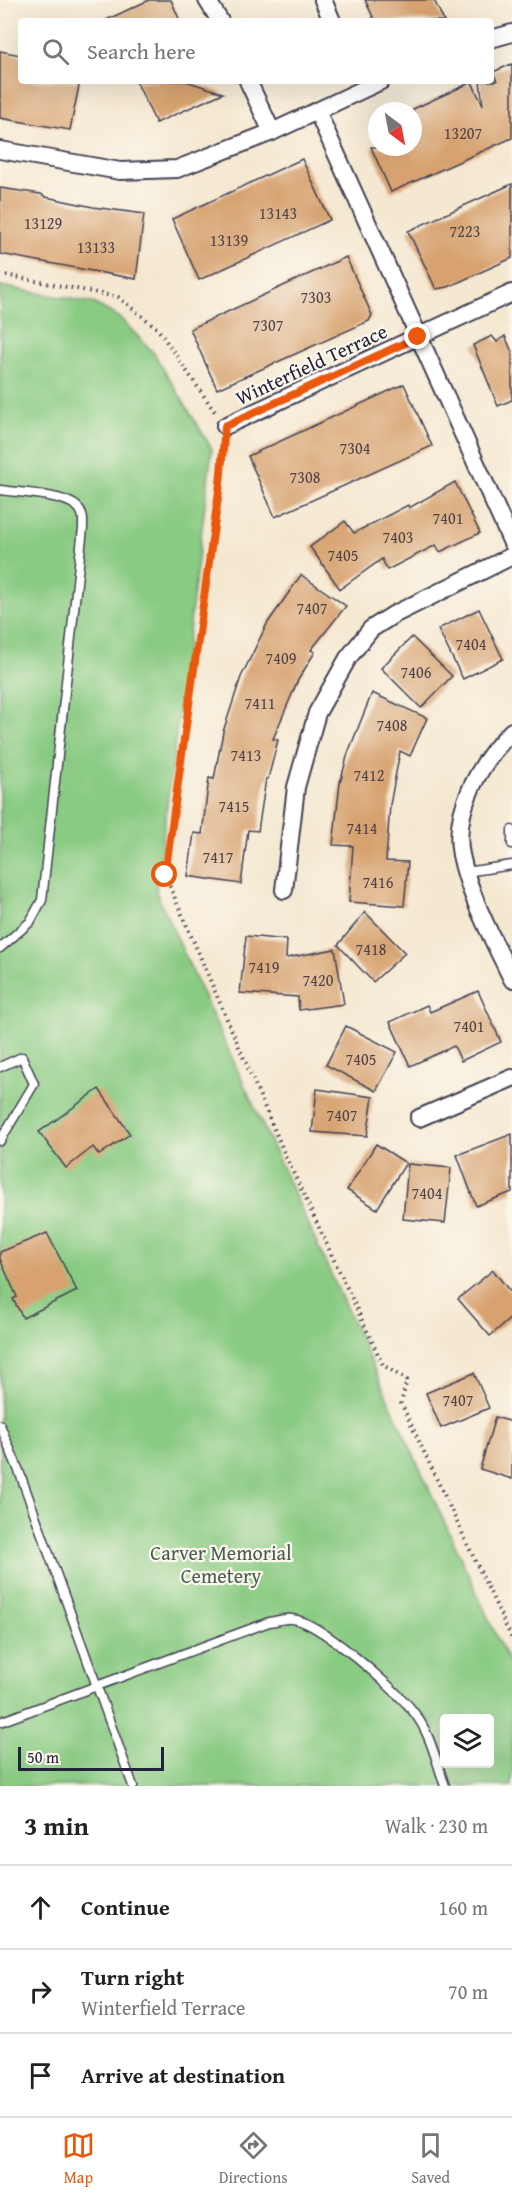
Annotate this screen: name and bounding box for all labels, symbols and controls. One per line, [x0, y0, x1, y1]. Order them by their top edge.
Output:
search box [18, 18, 494, 84]
icon: search [39, 35, 72, 68]
text: Search here [87, 35, 196, 67]
north arrow [368, 102, 422, 156]
house number: 13207 [444, 121, 483, 145]
house number: 13143 [259, 201, 297, 225]
house number: 13129 [24, 211, 63, 235]
house number: 7223 [450, 219, 480, 243]
house number: 13139 [210, 228, 249, 252]
house number: 13133 [77, 235, 115, 259]
house number: 7303 [301, 285, 331, 309]
house number: 7307 [253, 313, 284, 337]
street label: Winterfield Terrace [230, 316, 392, 412]
route end [404, 323, 430, 349]
house number: 7304 [340, 436, 371, 460]
house number: 7308 [290, 465, 321, 489]
house number: 7401 [433, 506, 463, 530]
house number: 7403 [383, 525, 413, 549]
house number: 7405 [328, 543, 358, 567]
house number: 7407 [297, 596, 328, 620]
house number: 7404 [456, 632, 487, 656]
house number: 7409 [266, 646, 297, 670]
house number: 7406 [401, 660, 432, 684]
house number: 7411 [245, 691, 275, 715]
house number: 7408 [377, 713, 408, 737]
house number: 7413 [231, 743, 261, 767]
house number: 7412 [354, 763, 384, 787]
house number: 7415 [219, 794, 249, 818]
house number: 7414 [347, 816, 378, 840]
house number: 7417 [203, 845, 234, 869]
route start [151, 861, 177, 887]
house number: 7416 [363, 870, 394, 894]
house number: 7418 [356, 937, 387, 961]
house number: 7419 [249, 955, 280, 979]
house number: 7420 [303, 968, 334, 992]
house number: 7401 [454, 1014, 484, 1038]
house number: 7405 [346, 1047, 376, 1071]
house number: 7407 [327, 1103, 358, 1127]
house number: 7404 [412, 1181, 443, 1205]
house number: 7407 [443, 1388, 474, 1412]
park label: Carver Memorial Cemetery [150, 1538, 292, 1590]
map controls [440, 1714, 494, 1768]
button: layers [440, 1714, 494, 1768]
scale bar [18, 1744, 164, 1772]
text: 50 m [27, 1745, 59, 1769]
text: 3 min [24, 1806, 89, 1845]
text: Walk · 230 m [385, 1811, 488, 1840]
icon: ahead [24, 1891, 57, 1924]
text: Continue [81, 1891, 170, 1923]
text: 160 m [438, 1893, 488, 1922]
text: Turn right [81, 1961, 184, 1993]
icon: right [24, 1975, 57, 2008]
text: 70 m [448, 1977, 488, 2006]
text: Winterfield Terrace [81, 1993, 245, 2022]
icon: arrive [24, 2059, 57, 2092]
text: Arrive at destination [81, 2059, 285, 2091]
tab: Map [62, 2129, 95, 2189]
tab: Directions [219, 2129, 288, 2189]
tab: Saved [411, 2129, 450, 2189]

